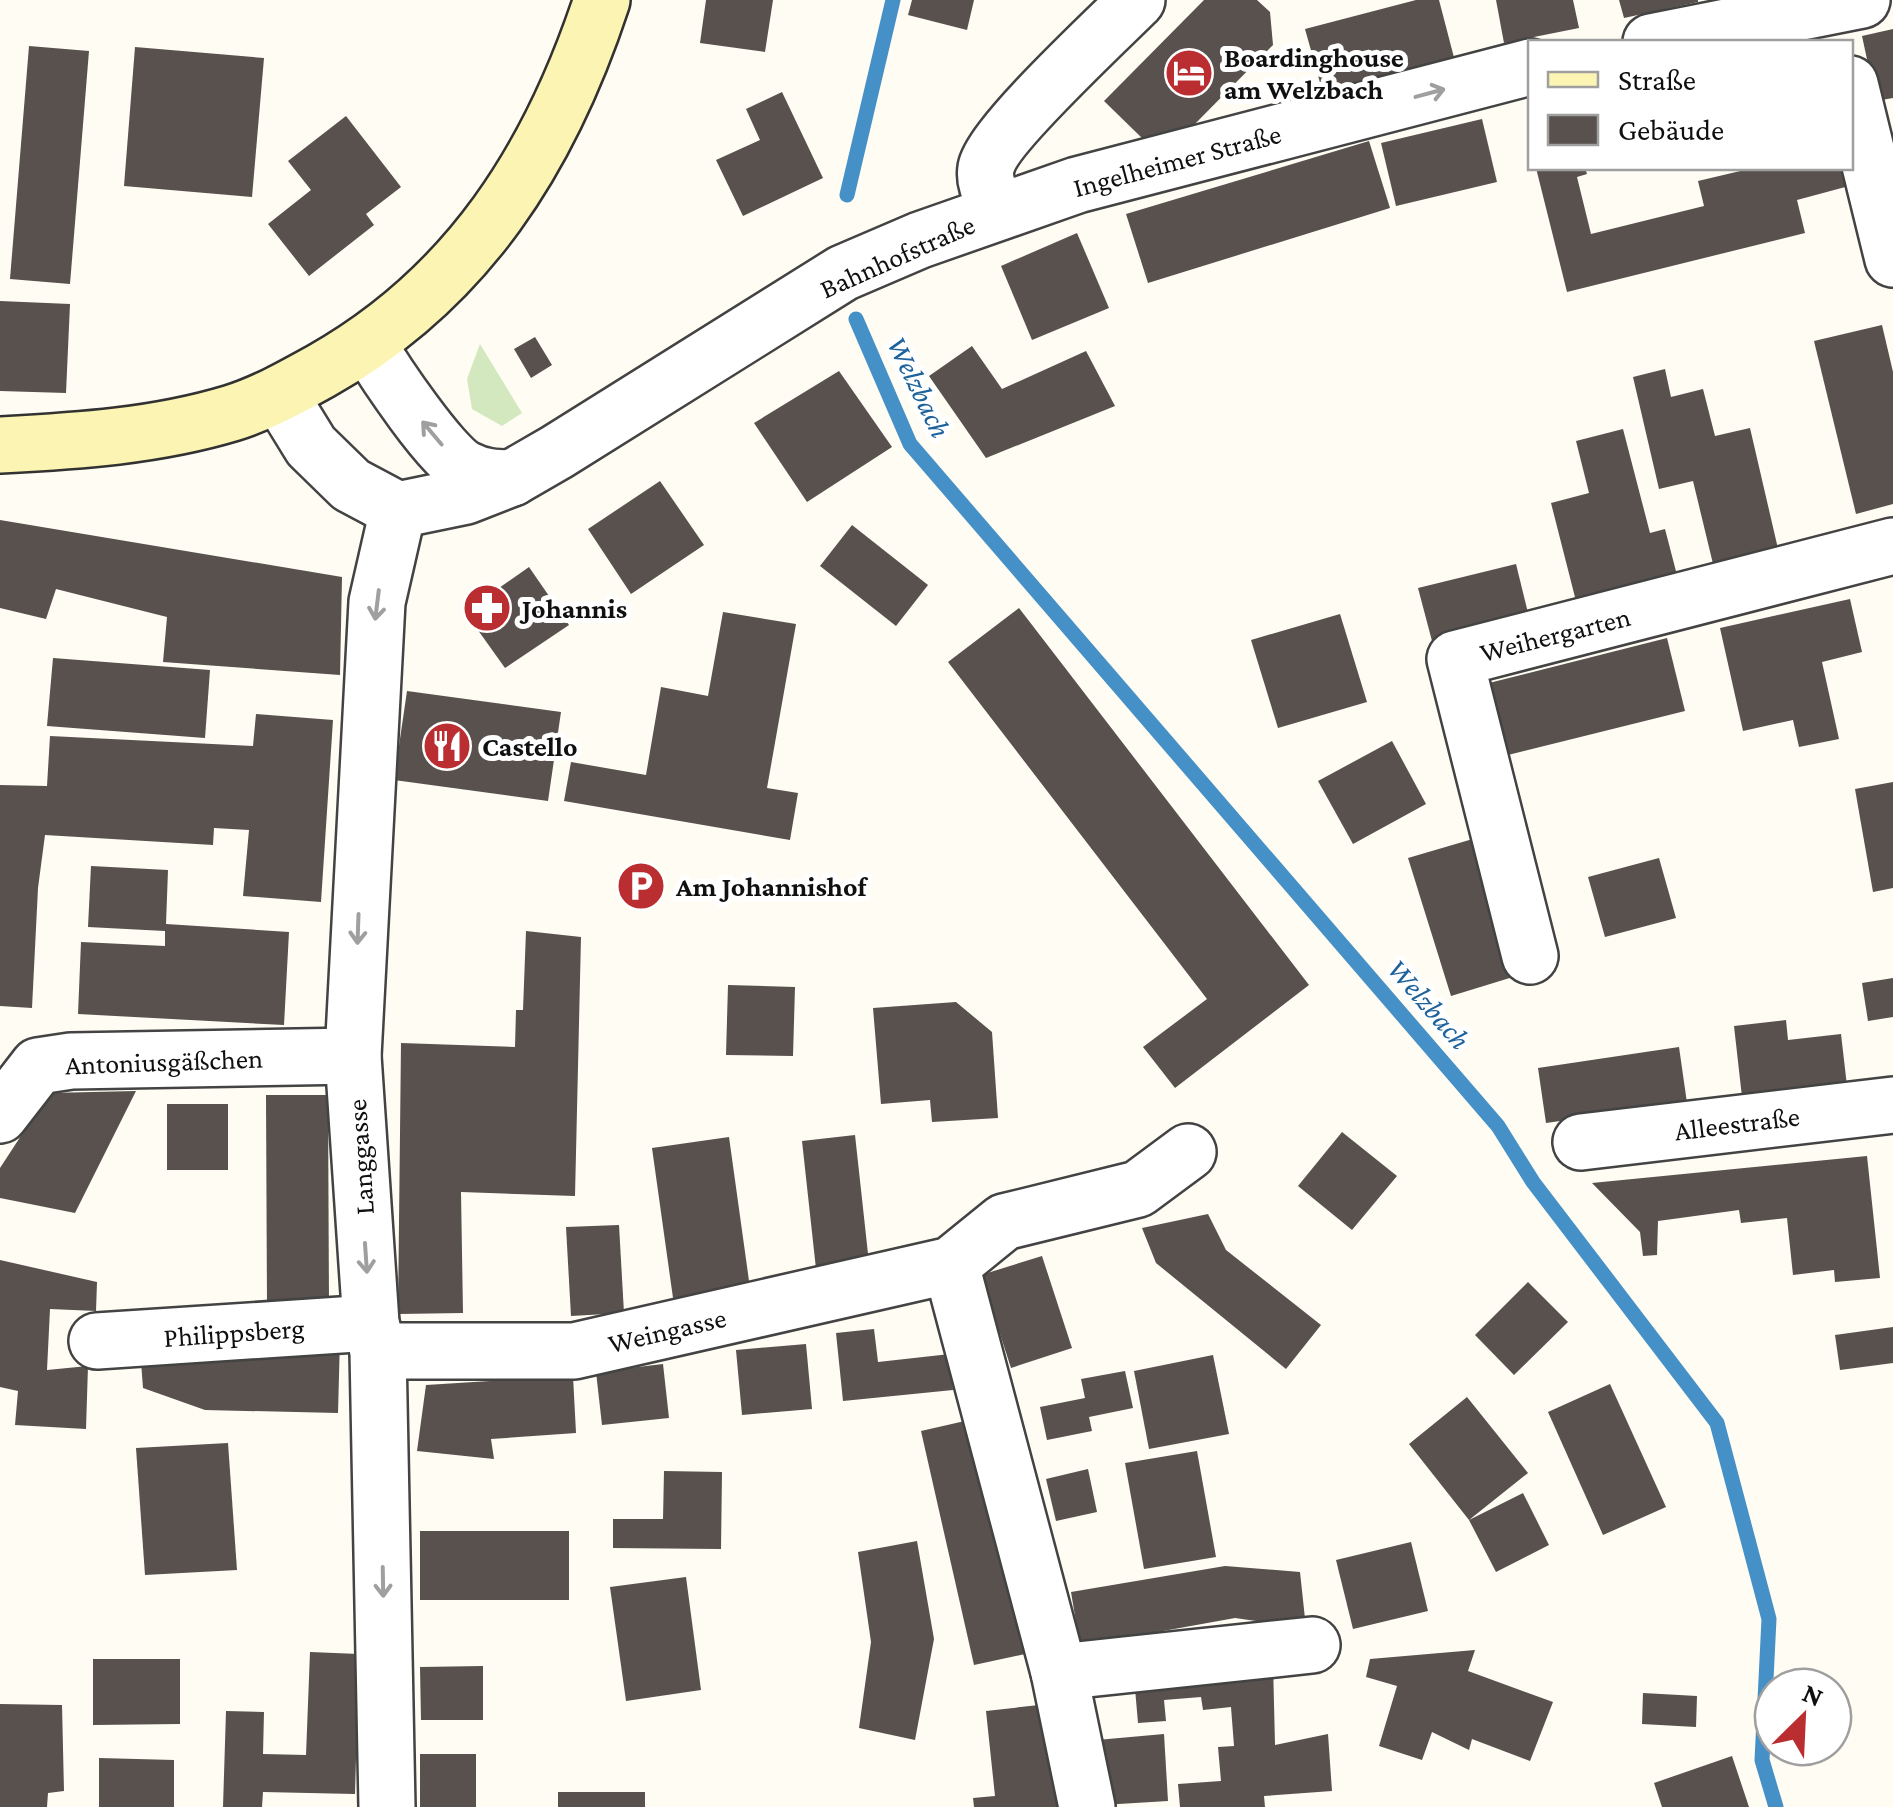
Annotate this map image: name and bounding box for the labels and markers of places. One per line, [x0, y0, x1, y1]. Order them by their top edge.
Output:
place label: Boardinghouse am Welzbach [1224, 42, 1404, 105]
hotel icon: Boardinghouse am Welzbach [1163, 47, 1215, 99]
pharmacy icon: Johannis [461, 582, 513, 634]
place label: Johannis [519, 593, 627, 624]
restaurant icon: Castello [421, 720, 473, 772]
place label: Castello [482, 731, 578, 762]
parking icon: Am Johannishof [615, 860, 667, 912]
place label: Am Johannishof [675, 871, 868, 902]

